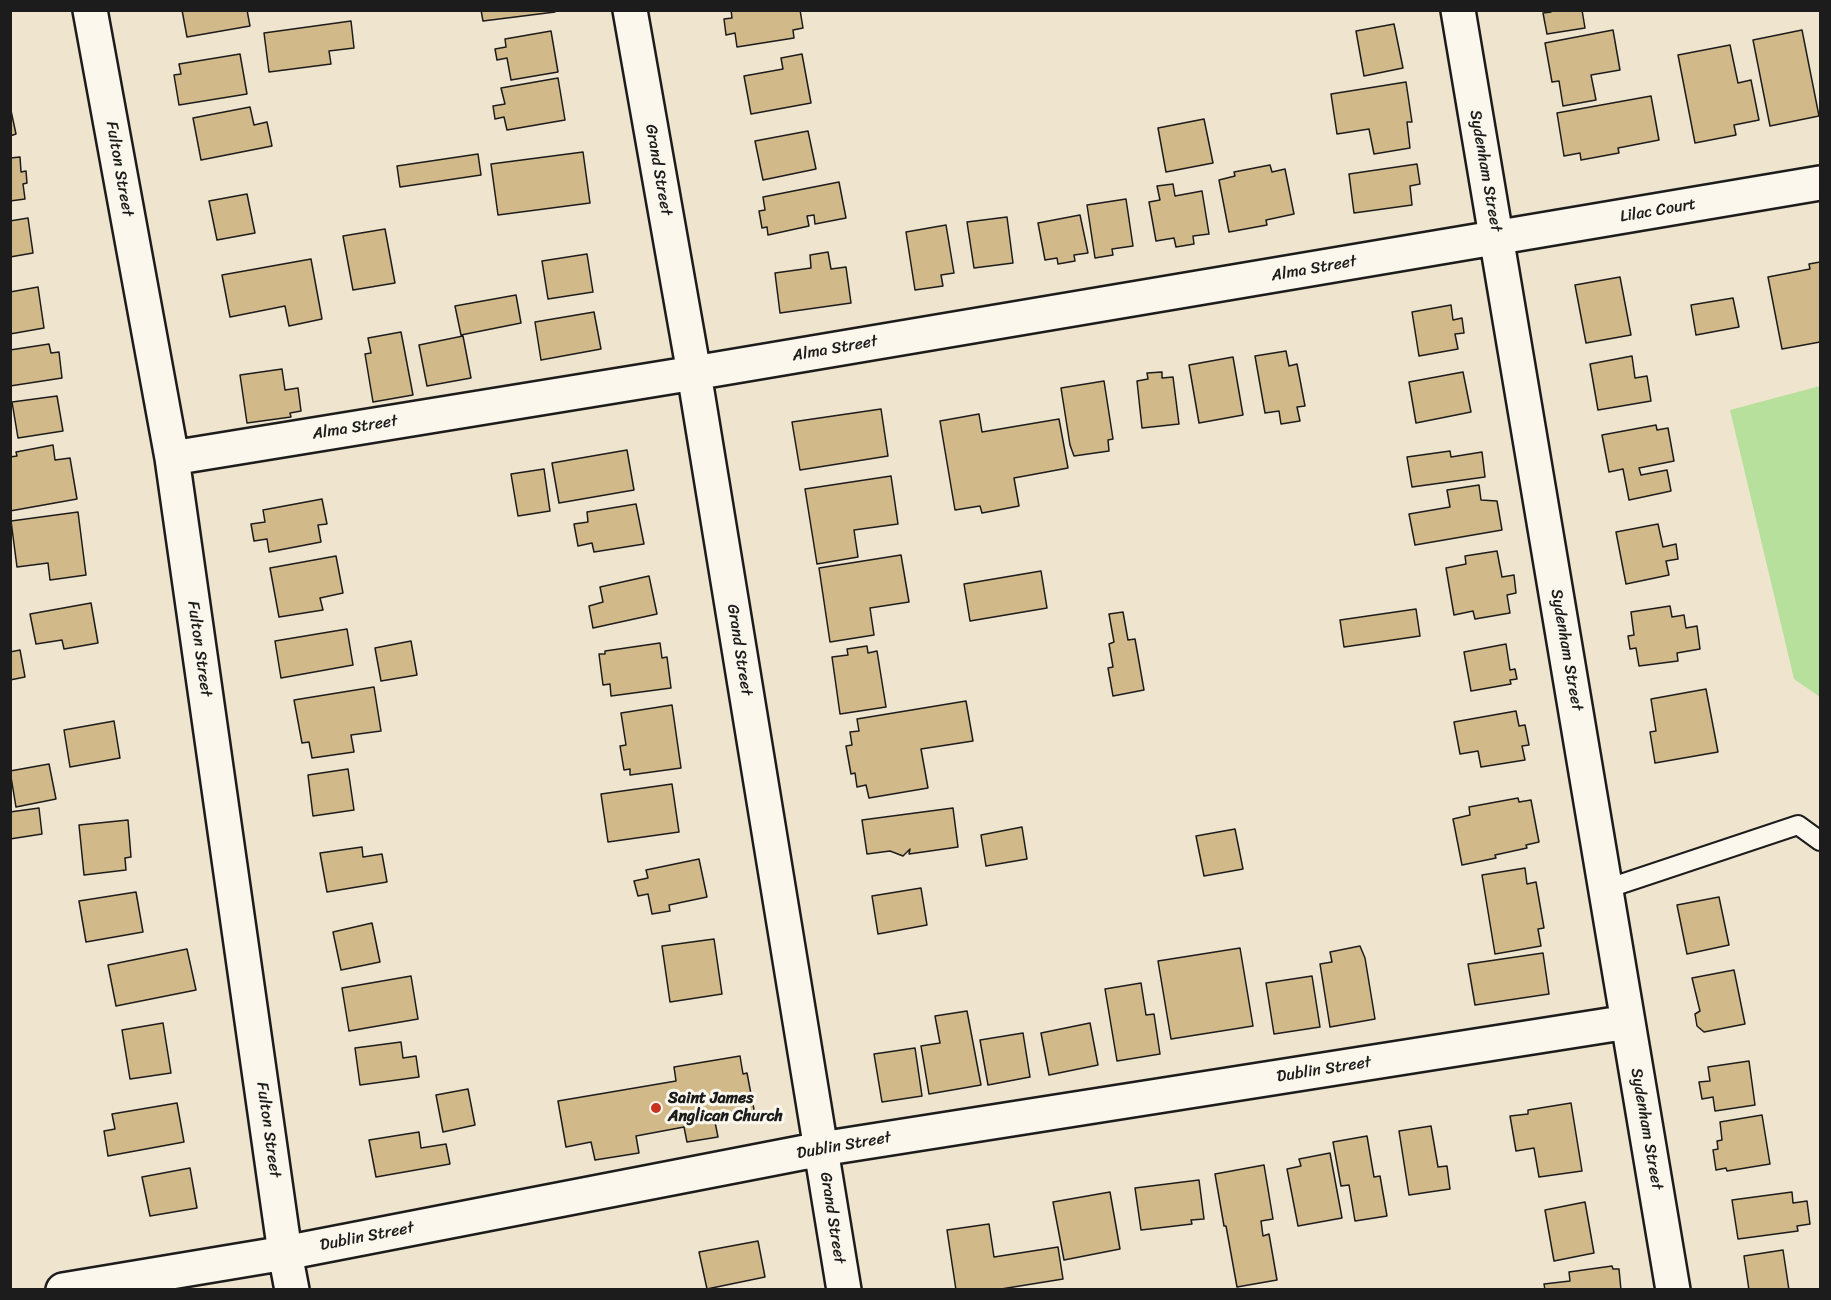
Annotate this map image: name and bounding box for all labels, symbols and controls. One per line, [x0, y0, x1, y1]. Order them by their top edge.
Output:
street label: Sydenham Street [1465, 109, 1505, 233]
street label: Fulton Street [101, 120, 137, 218]
street label: Grand Street [641, 123, 675, 217]
street label: Lilac Court [1619, 195, 1697, 227]
street label: Alma Street [1270, 252, 1358, 286]
street label: Alma Street [791, 332, 879, 366]
street label: Alma Street [311, 412, 399, 444]
street label: Sydenham Street [1546, 588, 1586, 712]
street label: Fulton Street [183, 600, 215, 698]
street label: Grand Street [722, 603, 756, 697]
street label: Dublin Street [1275, 1053, 1373, 1087]
street label: Sydenham Street [1626, 1067, 1666, 1191]
street label: Fulton Street [252, 1081, 284, 1179]
place label: Saint James Anglican Church [668, 1089, 783, 1127]
marker: Saint James Anglican Church [649, 1101, 663, 1115]
street label: Dublin Street [795, 1128, 893, 1164]
street label: Grand Street [815, 1171, 849, 1265]
street label: Dublin Street [318, 1218, 416, 1256]

